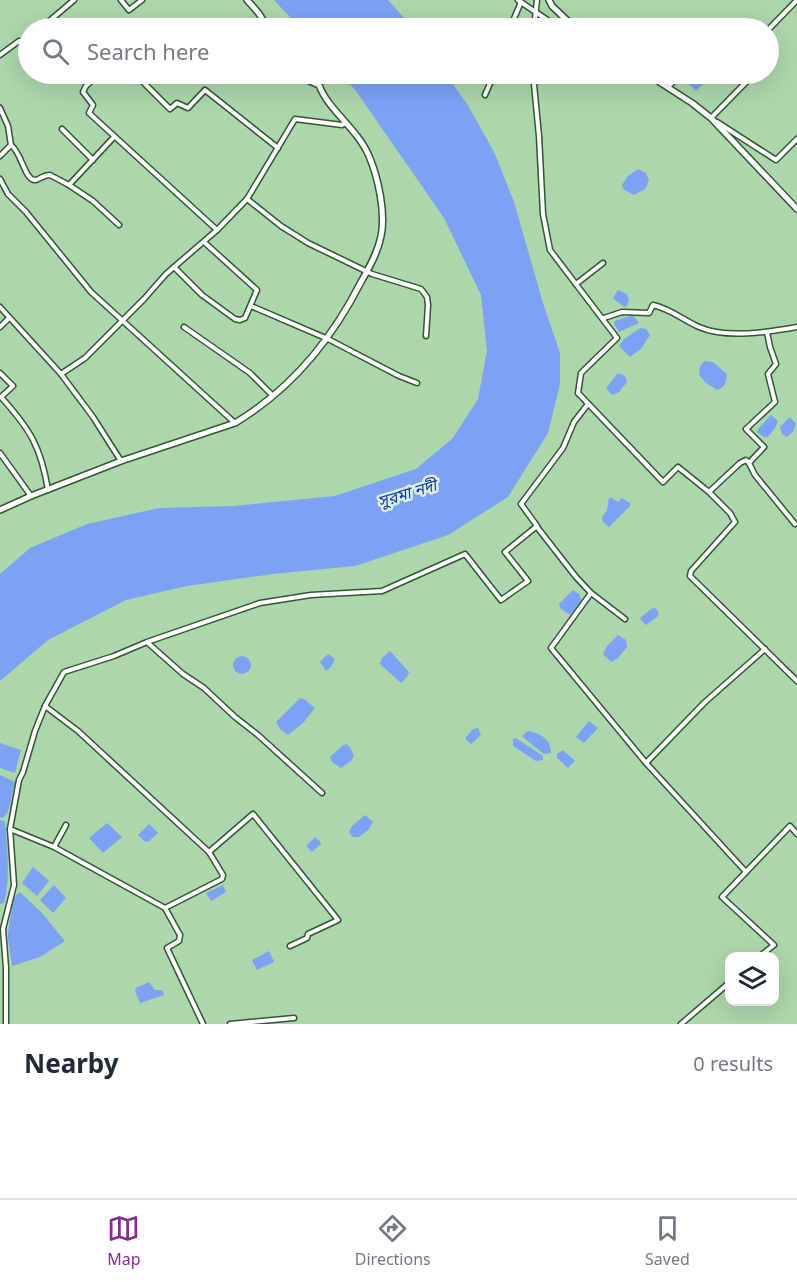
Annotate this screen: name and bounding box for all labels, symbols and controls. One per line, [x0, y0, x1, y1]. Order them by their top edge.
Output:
search box [18, 18, 779, 84]
icon: search [39, 35, 72, 68]
text: Search here [87, 36, 209, 66]
water label: সুরমা নদী [375, 473, 442, 512]
map controls [725, 952, 779, 1006]
button: layers [725, 952, 779, 1006]
text: Nearby [24, 1045, 119, 1081]
text: 0 results [693, 1050, 773, 1077]
tab: Map [107, 1212, 140, 1270]
tab: Directions [355, 1212, 431, 1270]
tab: Saved [645, 1212, 690, 1270]

